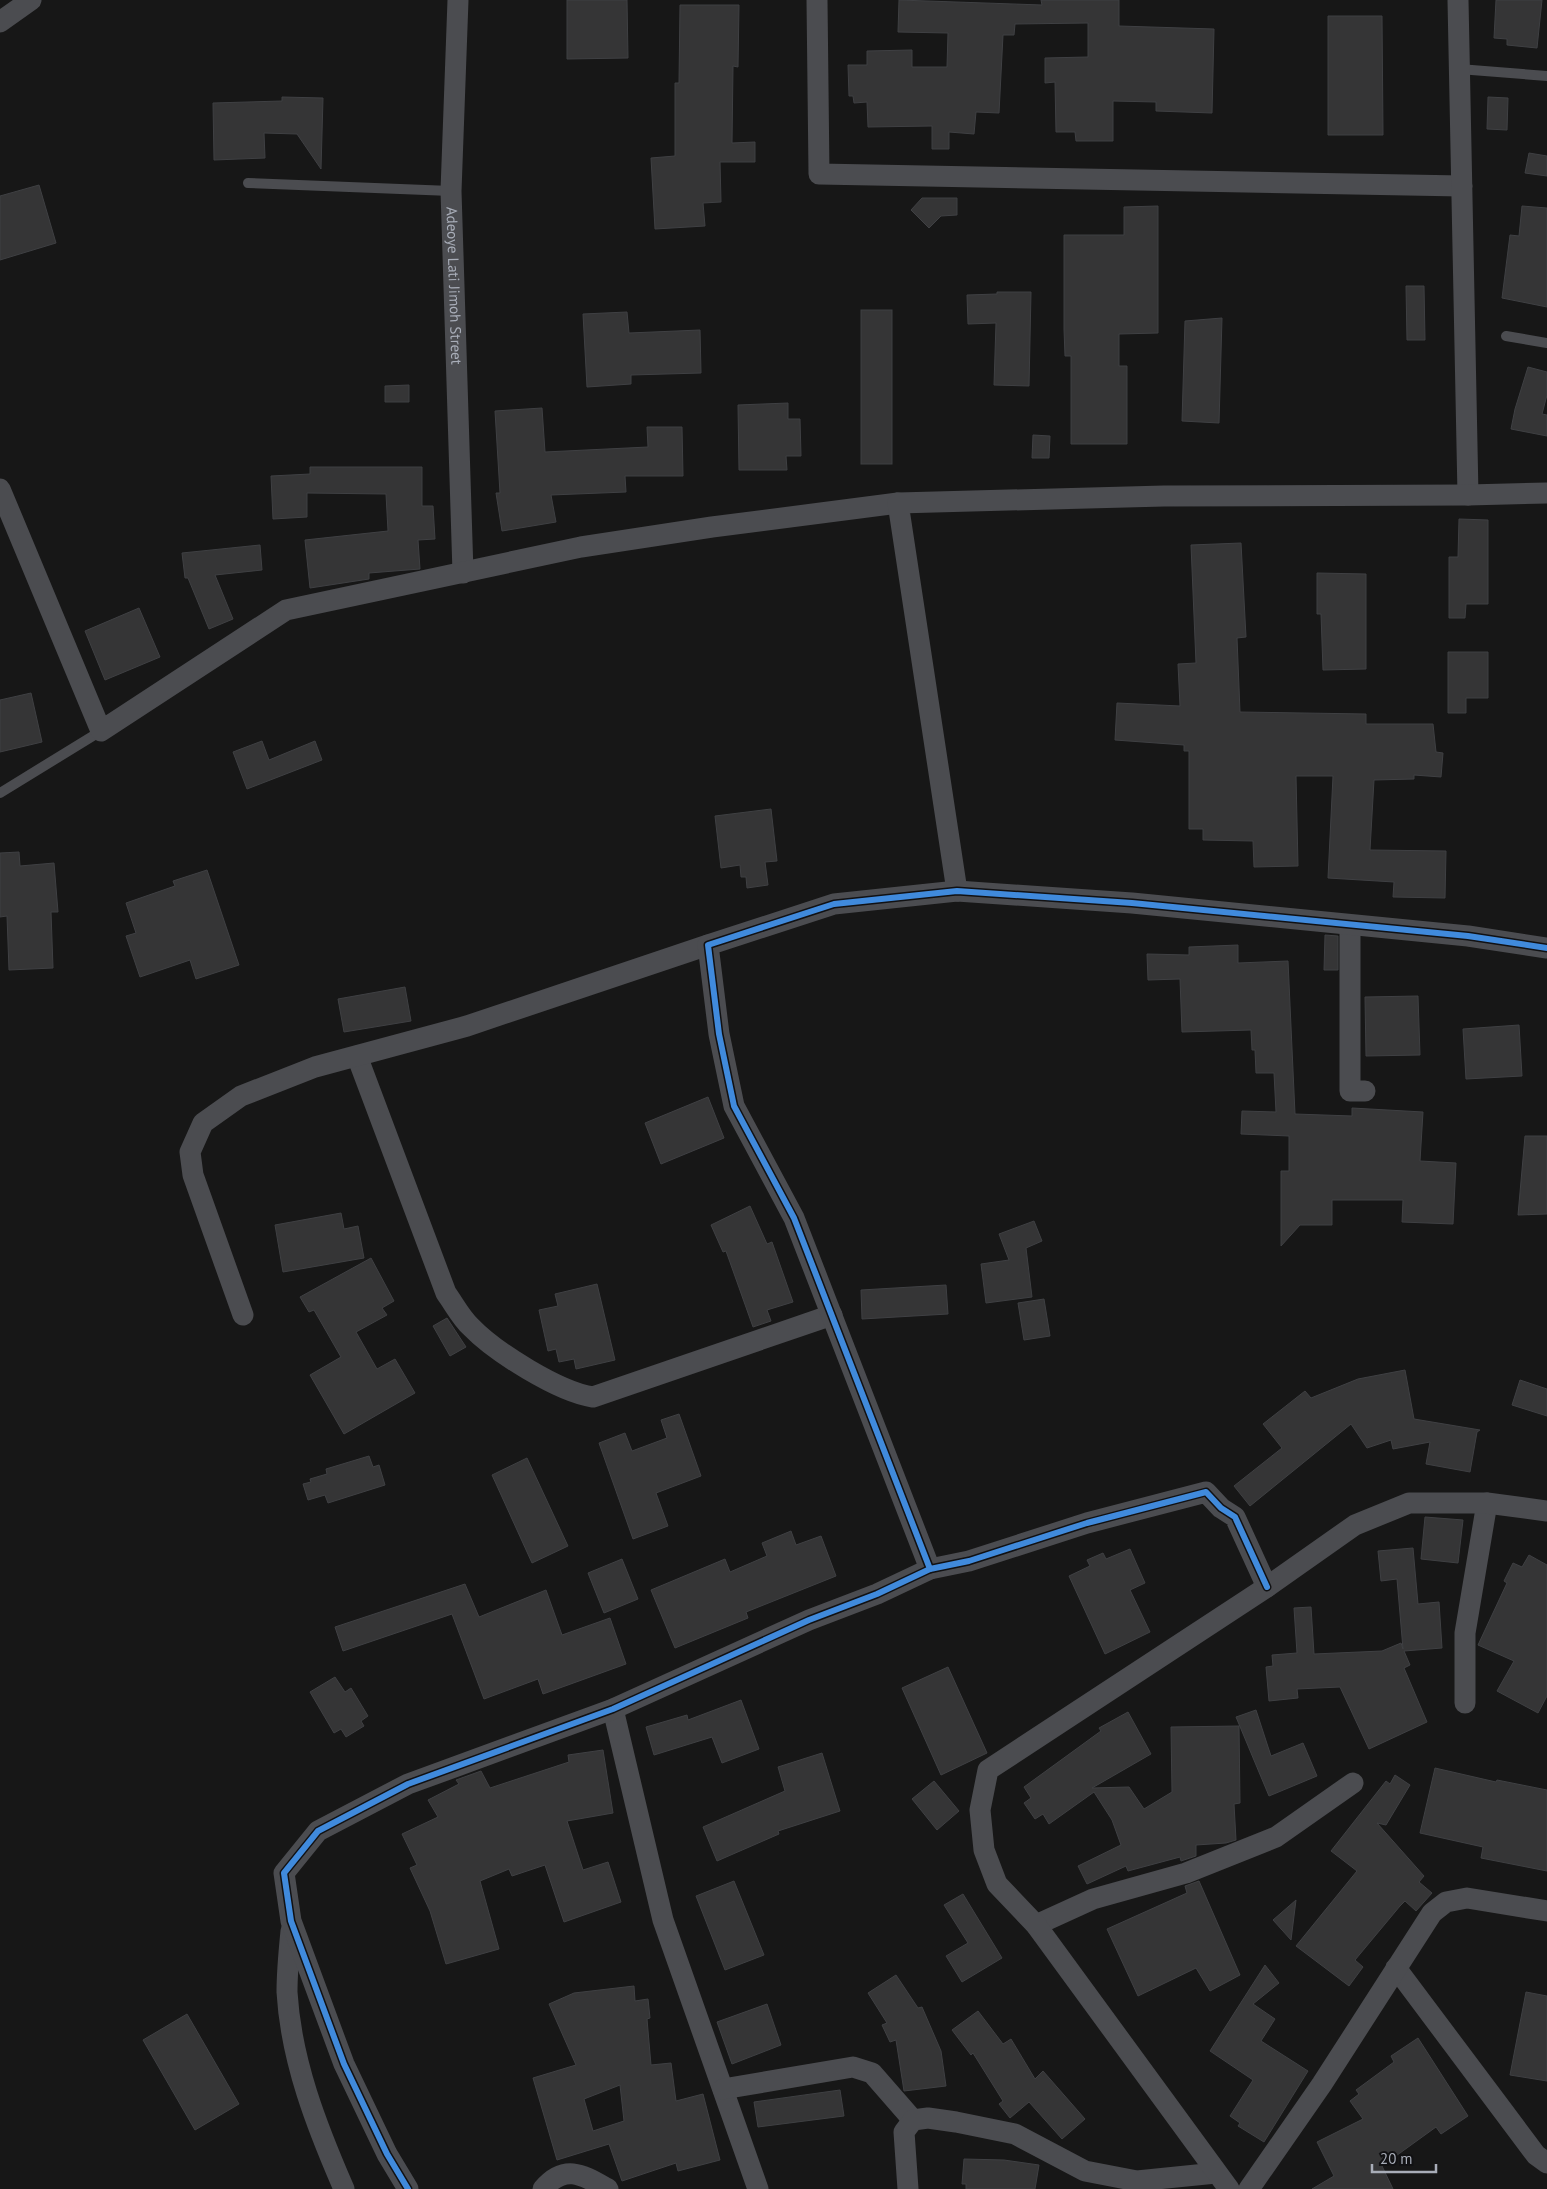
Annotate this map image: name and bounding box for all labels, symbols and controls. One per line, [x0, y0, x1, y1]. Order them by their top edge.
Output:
street label: Adeoye Lati Jimoh Street [443, 207, 466, 365]
scale bar [1372, 2142, 1436, 2174]
text: 20 m [1380, 2149, 1413, 2168]

